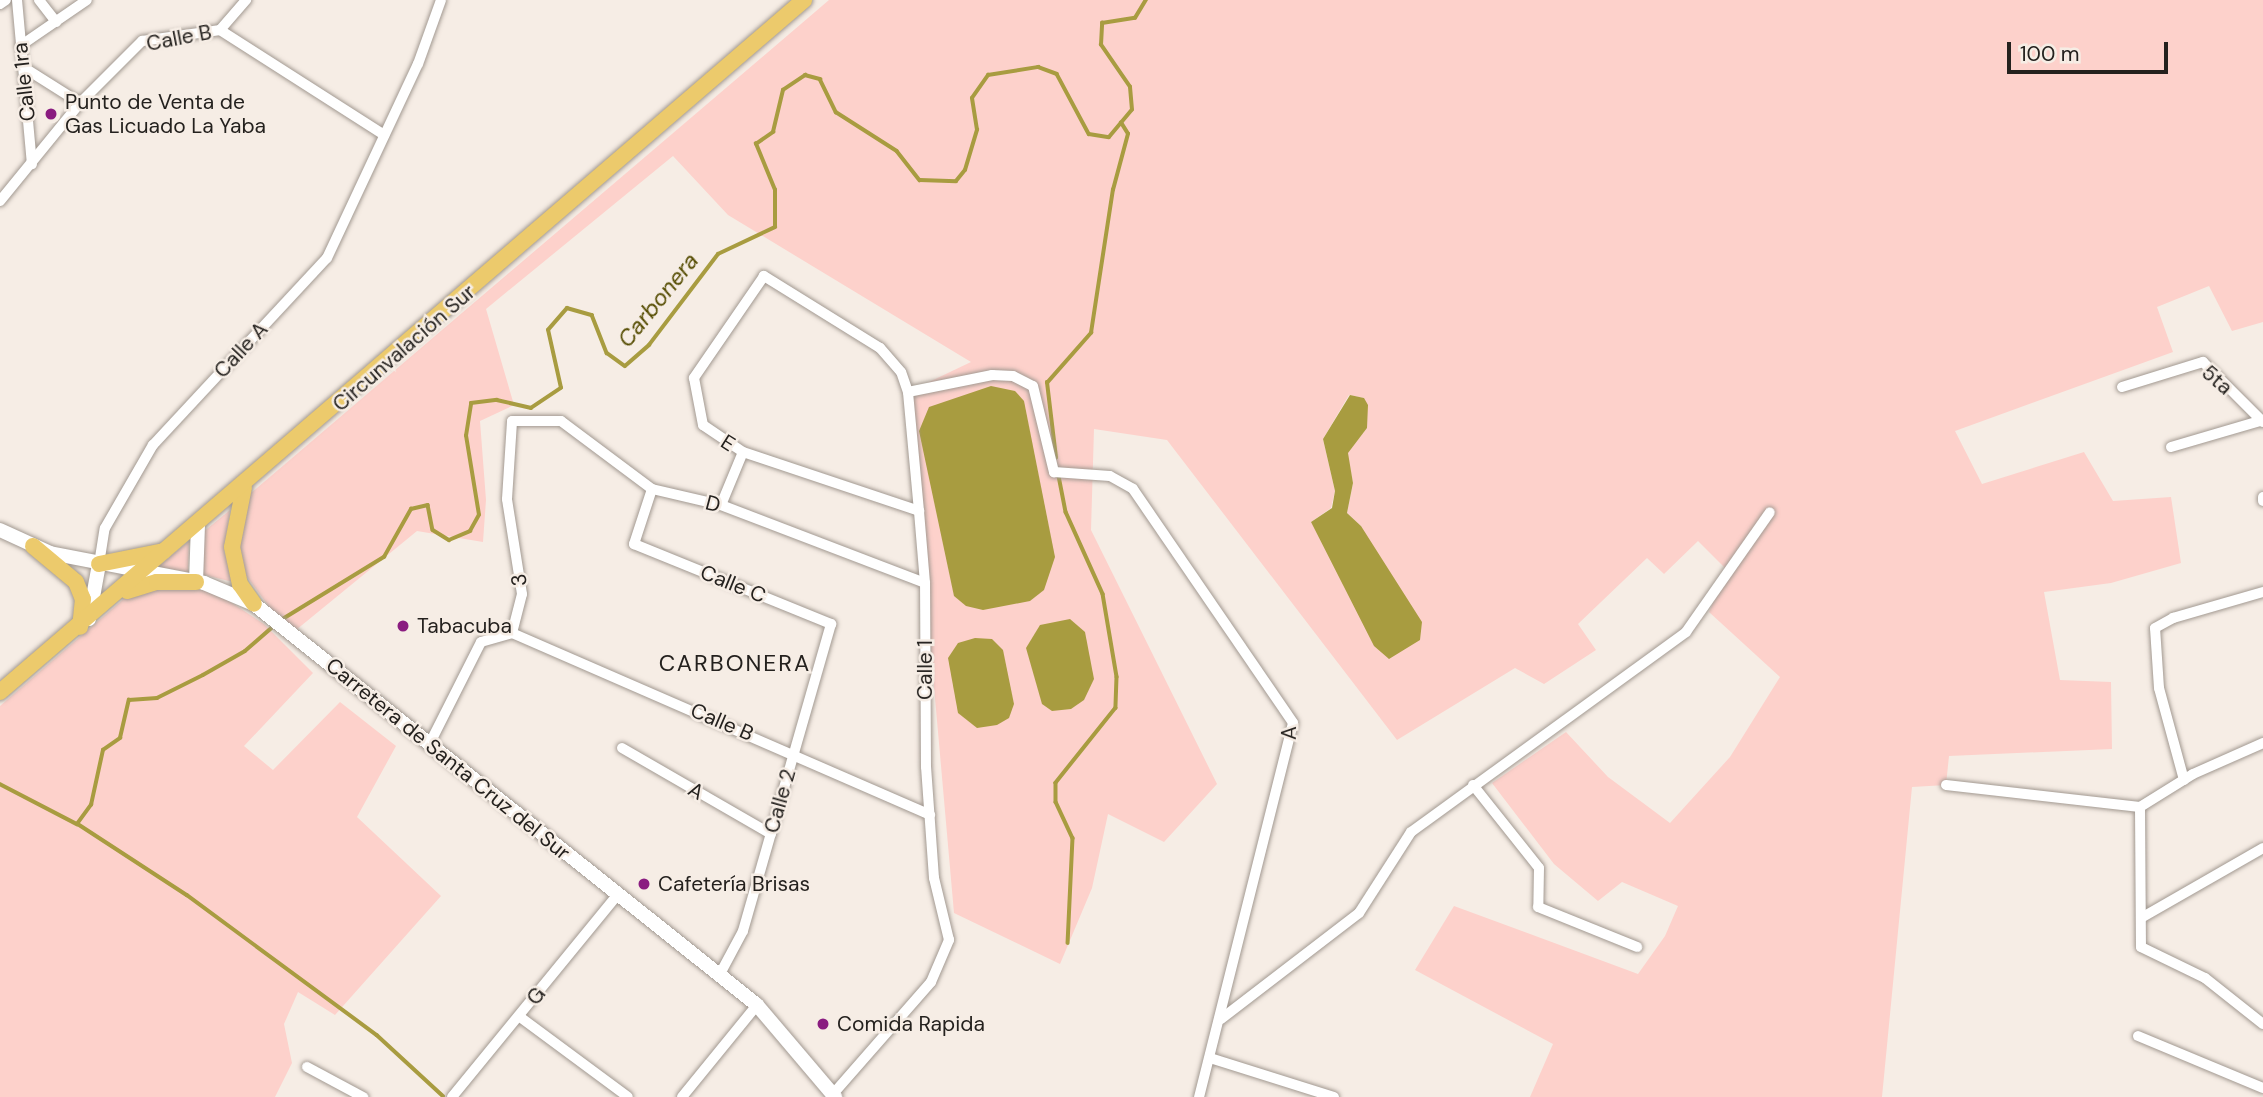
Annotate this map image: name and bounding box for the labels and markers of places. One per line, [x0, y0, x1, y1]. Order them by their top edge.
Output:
place label: Punto de Venta de Gas Licuado La Yaba [65, 89, 266, 139]
marker: Punto de Venta de Gas Licuado La Yaba [43, 106, 59, 122]
place label: Tabacuba [417, 613, 512, 639]
marker: Tabacuba [395, 618, 411, 634]
place label: Cafetería Brisas [658, 871, 810, 897]
marker: Cafetería Brisas [636, 876, 652, 892]
place label: Comida Rapida [837, 1011, 985, 1037]
marker: Comida Rapida [815, 1016, 831, 1032]

